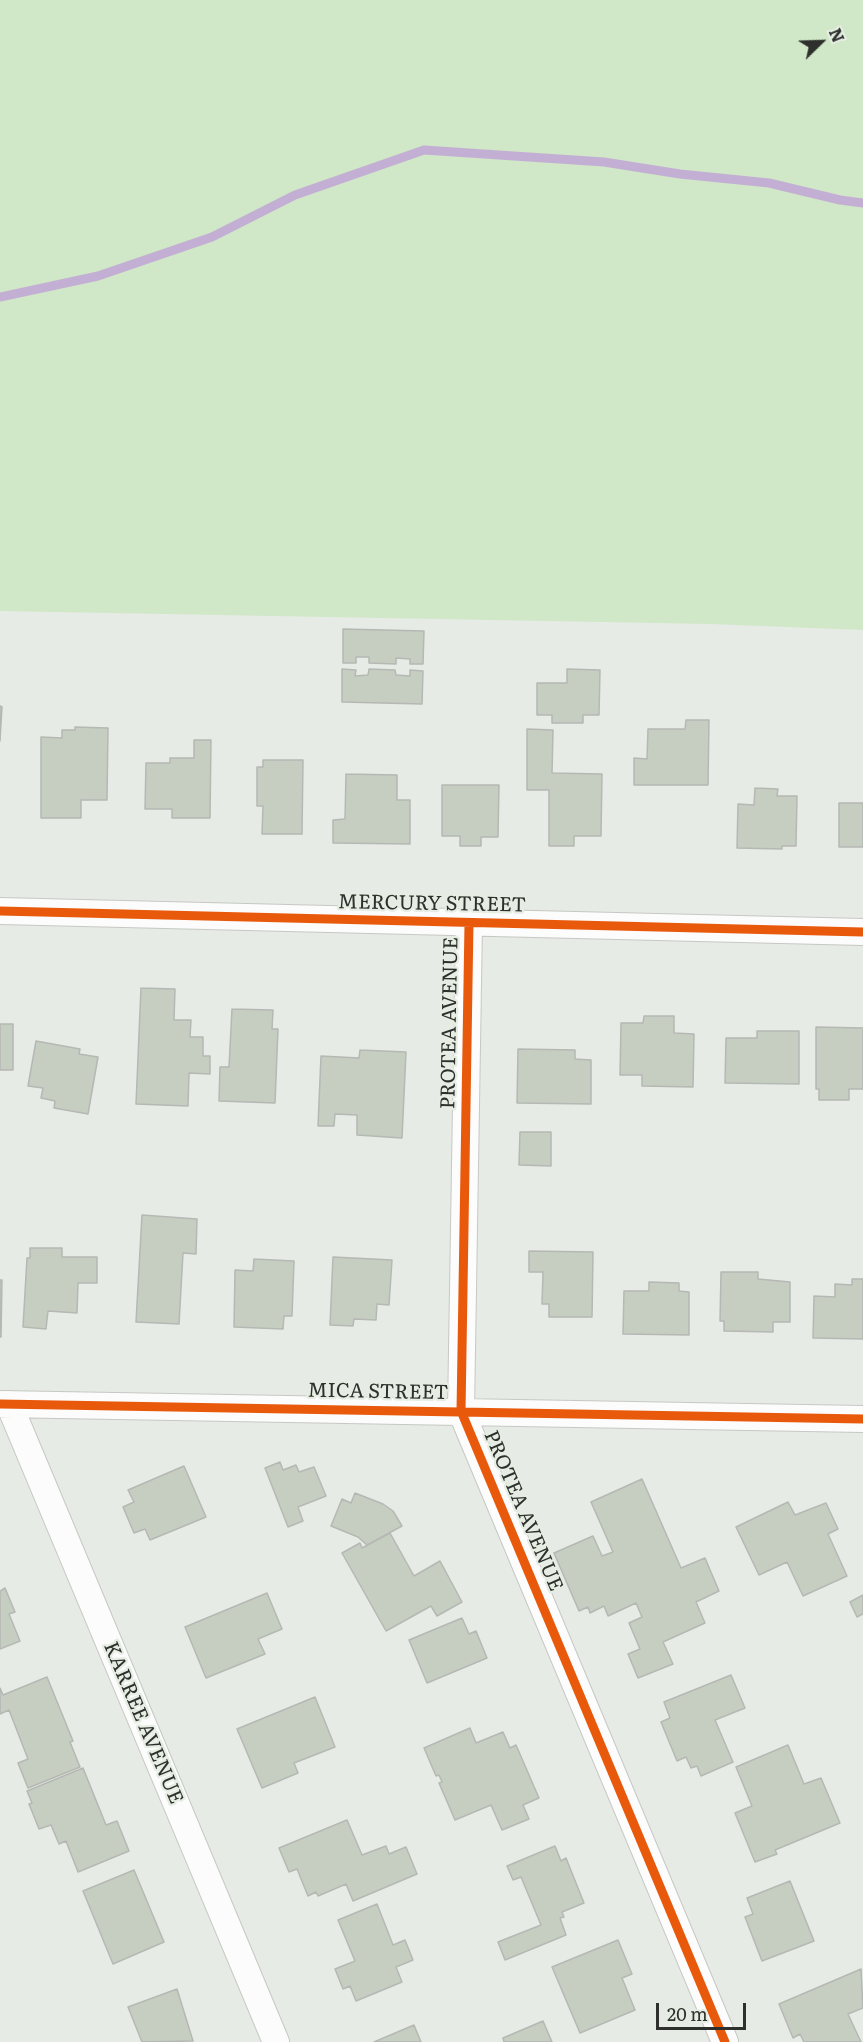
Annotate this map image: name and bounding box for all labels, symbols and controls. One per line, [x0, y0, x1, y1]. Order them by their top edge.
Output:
north arrow [791, 12, 851, 72]
text: N [824, 24, 851, 46]
street label: MERCURY STREET [338, 890, 526, 918]
street label: PROTEA AVENUE [436, 937, 464, 1109]
street label: MICA STREET [307, 1379, 449, 1405]
street label: PROTEA AVENUE [478, 1427, 568, 1595]
street label: KARREE AVENUE [98, 1638, 188, 1808]
scale bar [659, 1991, 749, 2029]
text: 20 m [667, 2000, 708, 2027]

